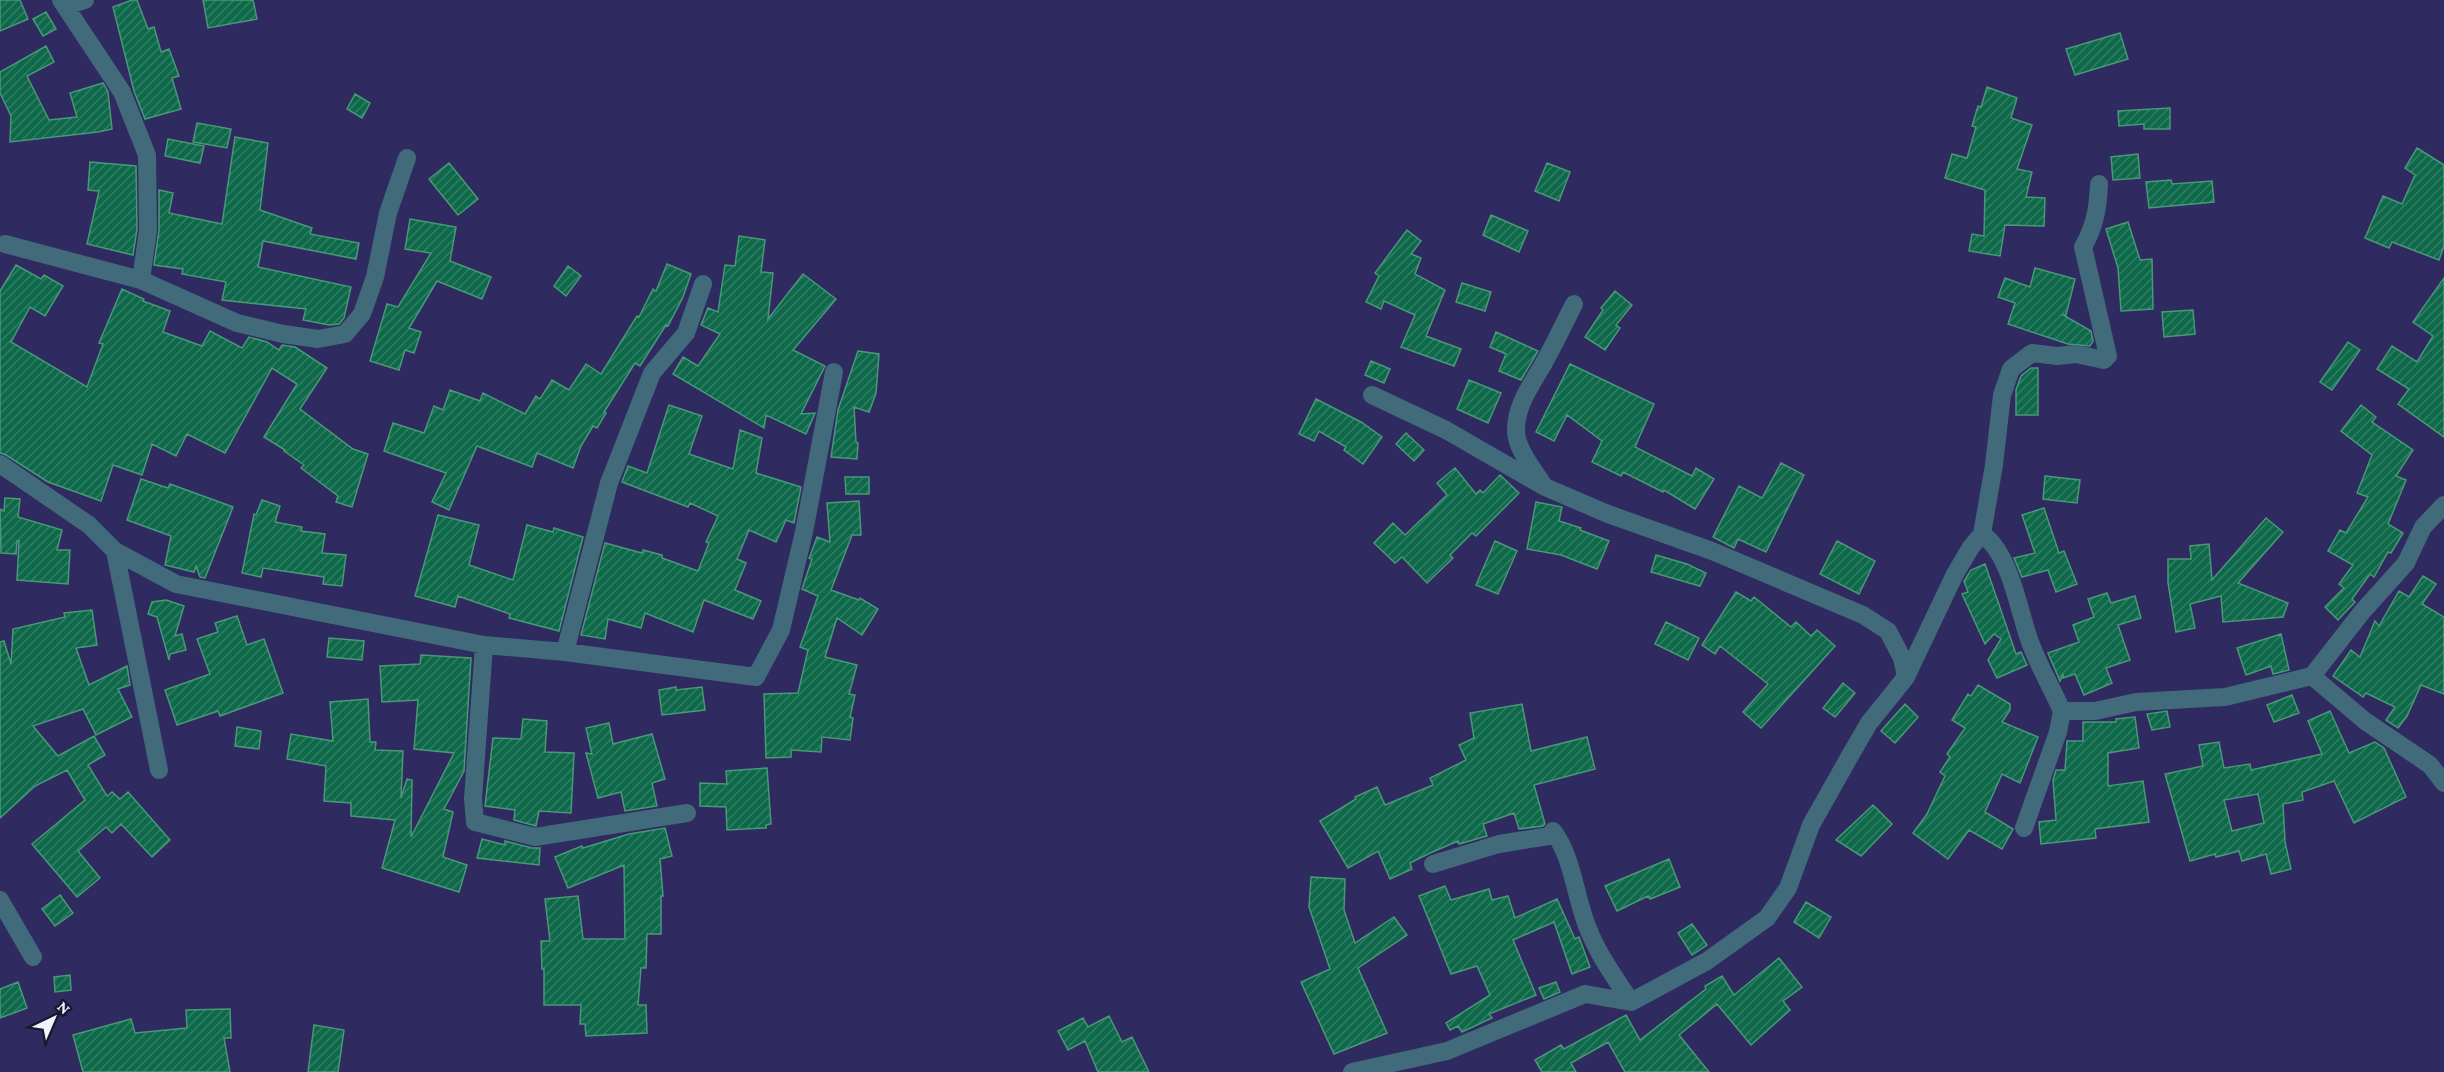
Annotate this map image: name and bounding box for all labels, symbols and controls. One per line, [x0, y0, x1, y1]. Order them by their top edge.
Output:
north arrow [24, 988, 84, 1048]
text: N [54, 998, 74, 1018]

